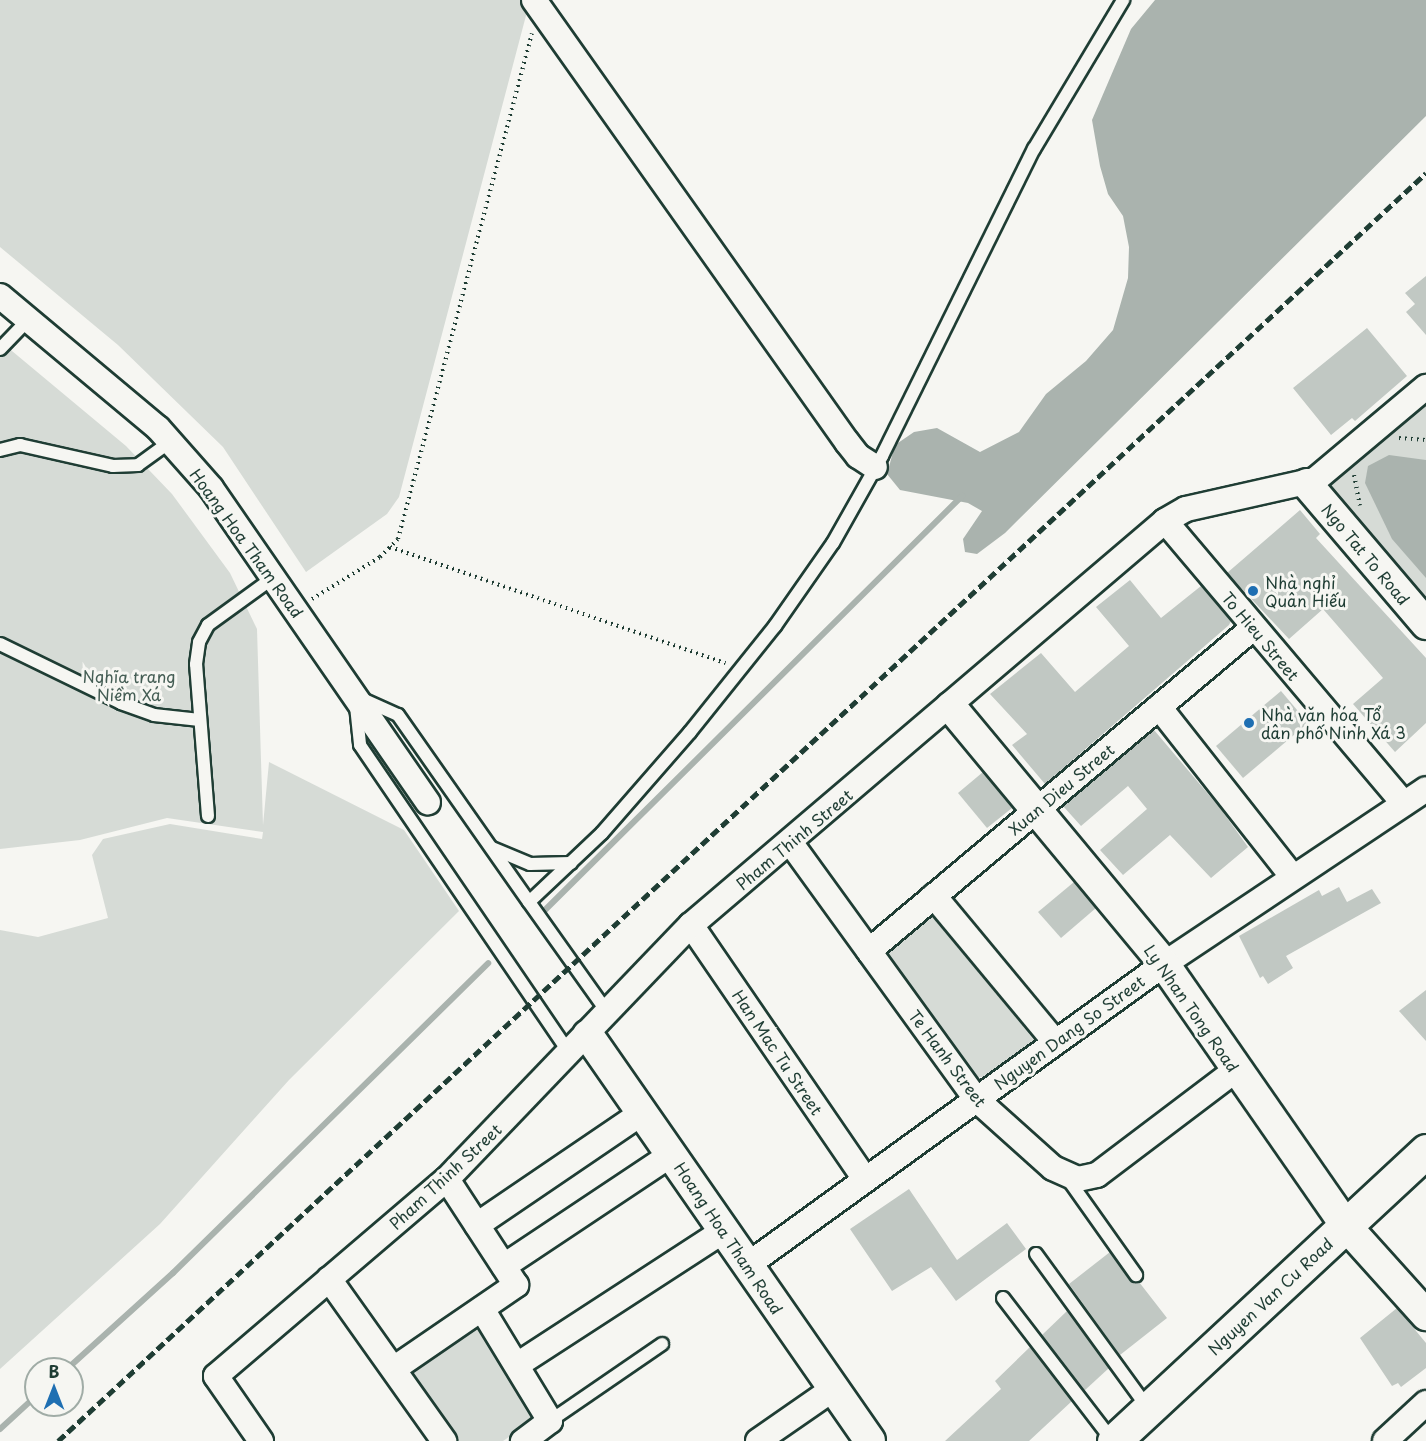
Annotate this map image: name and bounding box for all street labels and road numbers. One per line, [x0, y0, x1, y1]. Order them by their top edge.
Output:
street label: Hoang Hoa Tham Road [186, 465, 308, 621]
street label: Ngo Tat To Road [1317, 499, 1415, 609]
street label: To Hieu Street [1218, 588, 1304, 684]
street label: Xuan Dieu Street [1004, 739, 1118, 839]
street label: Pham Thinh Street [732, 785, 856, 893]
street label: Ly Nhan Tong Road [1141, 941, 1243, 1075]
street label: Nguyen Dang So Street [990, 971, 1148, 1093]
street label: Han Mac Tu Street [729, 986, 827, 1118]
street label: Te Hanh Street [905, 1005, 991, 1111]
street label: Pham Thinh Street [386, 1120, 504, 1232]
street label: Hoang Hoa Tham Road [671, 1158, 787, 1318]
street label: Nguyen Van Cu Road [1204, 1233, 1336, 1359]

